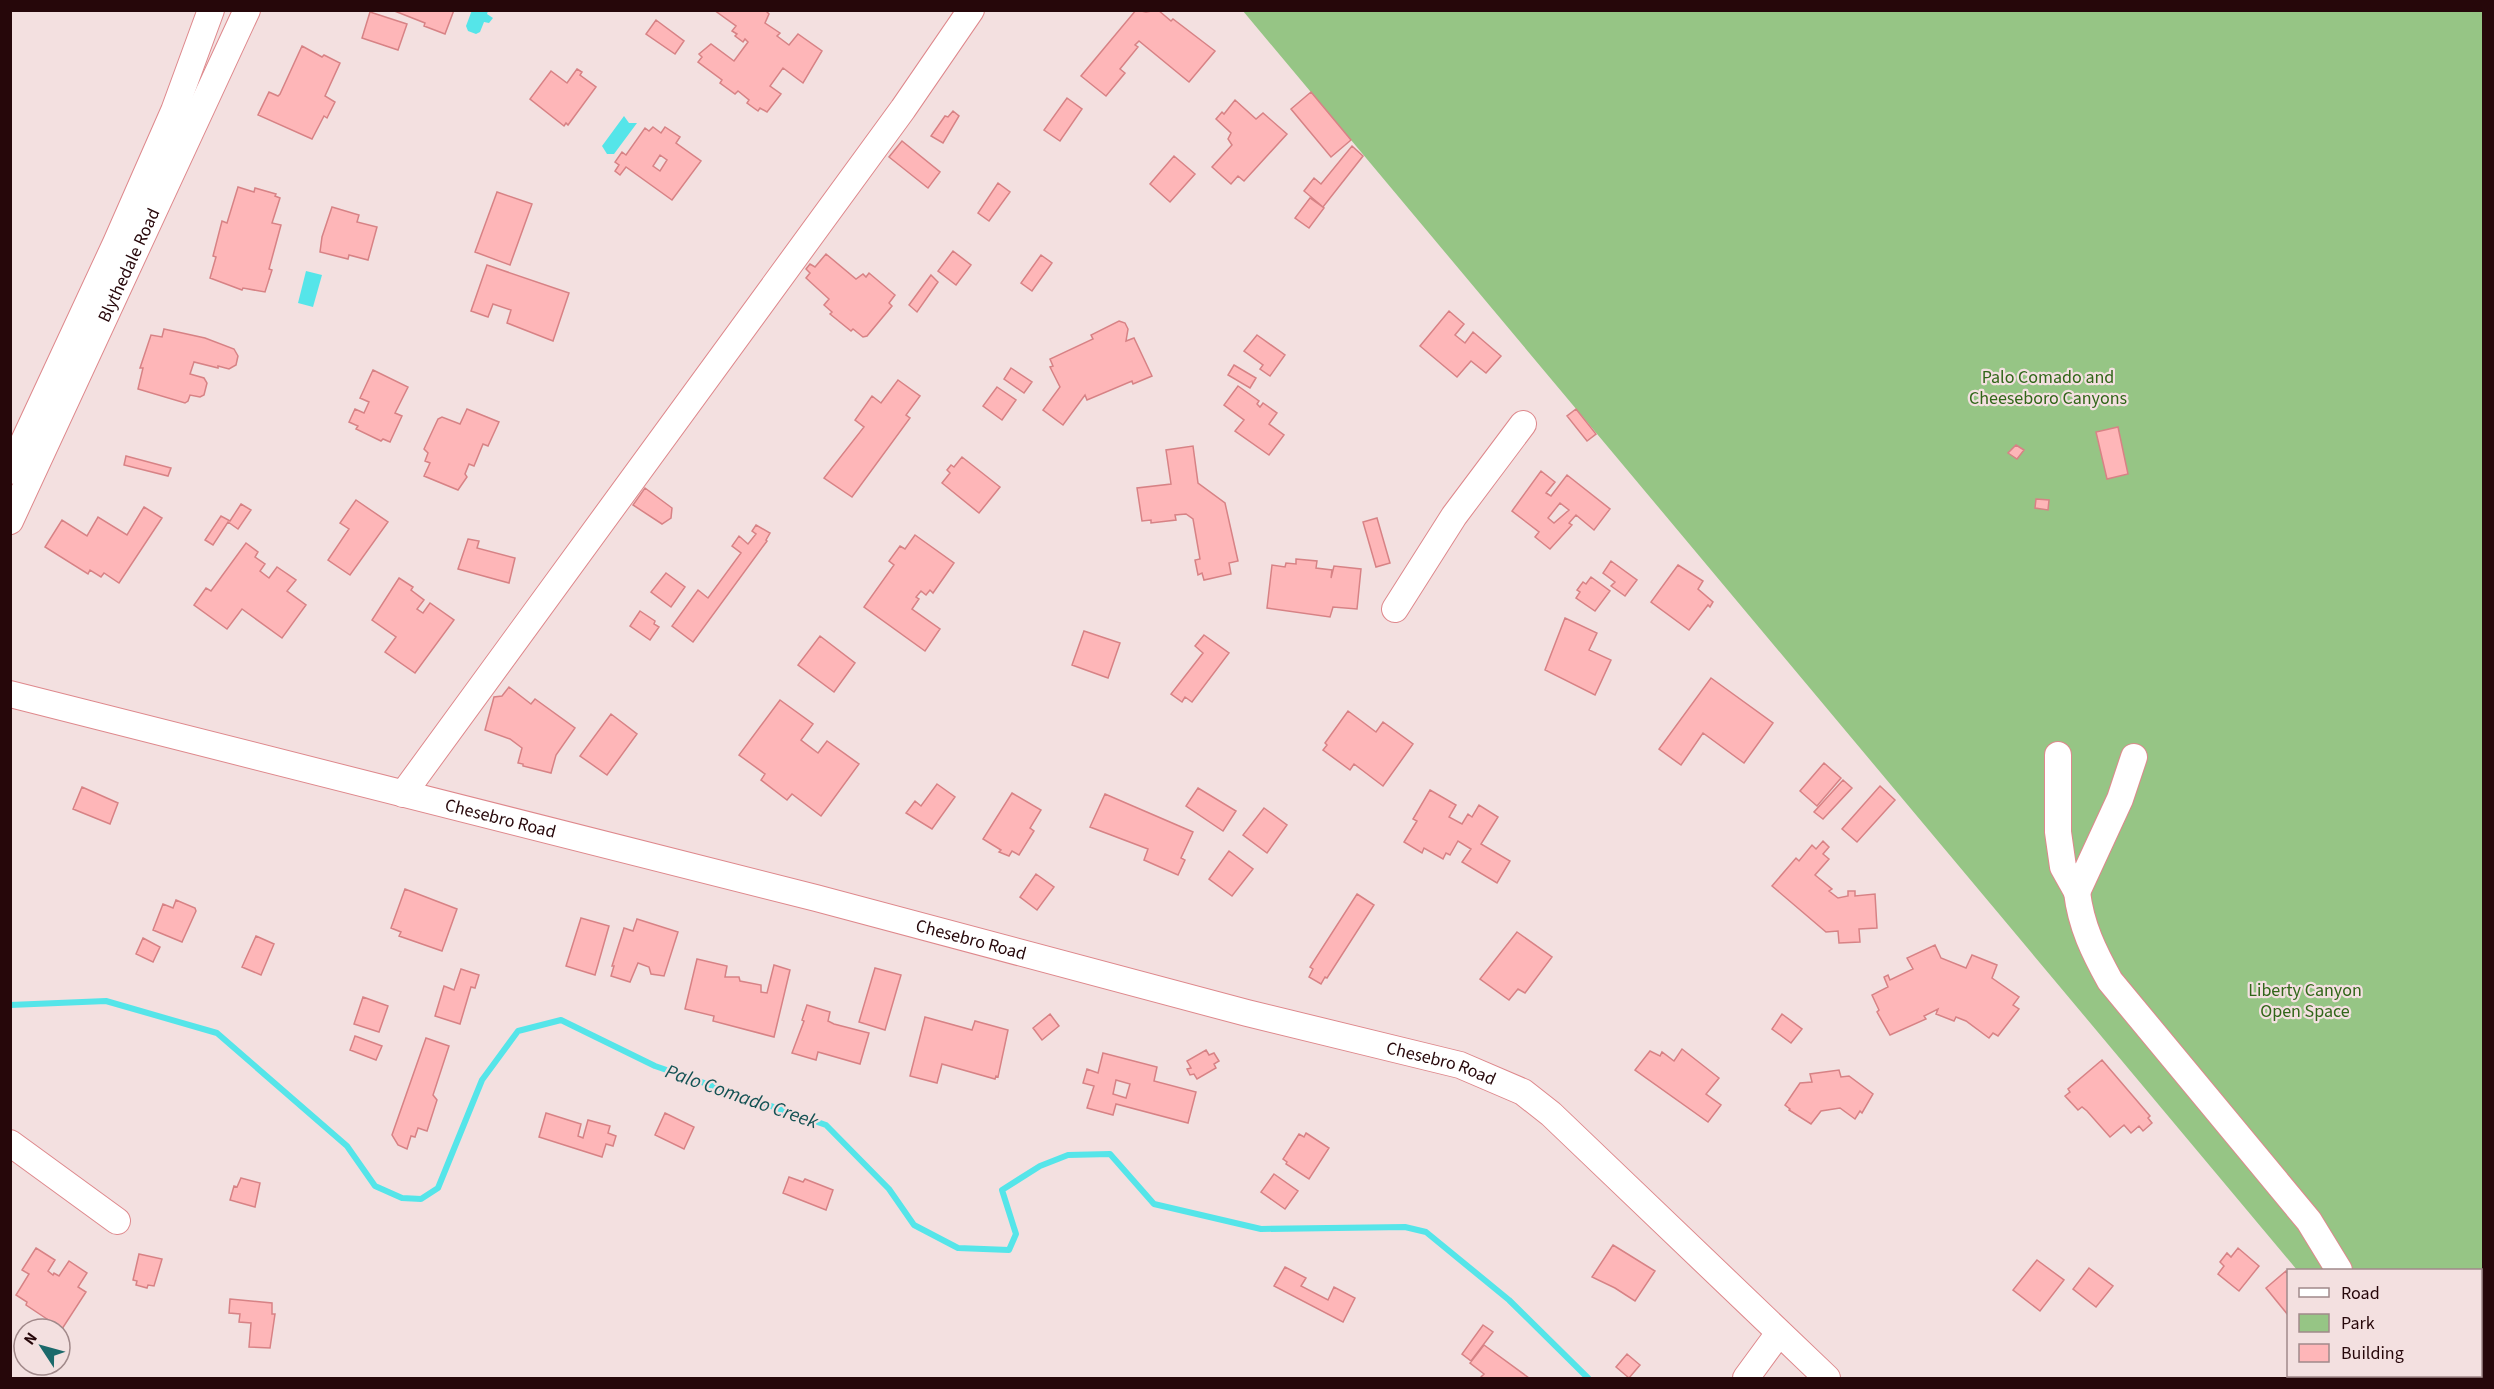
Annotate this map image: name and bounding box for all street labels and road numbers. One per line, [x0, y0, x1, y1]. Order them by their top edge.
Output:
street label: Blythedale Road [92, 204, 166, 327]
street label: Chesebro Road [442, 793, 559, 845]
street label: Chesebro Road [913, 913, 1029, 967]
street label: Chesebro Road [1384, 1035, 1500, 1092]

